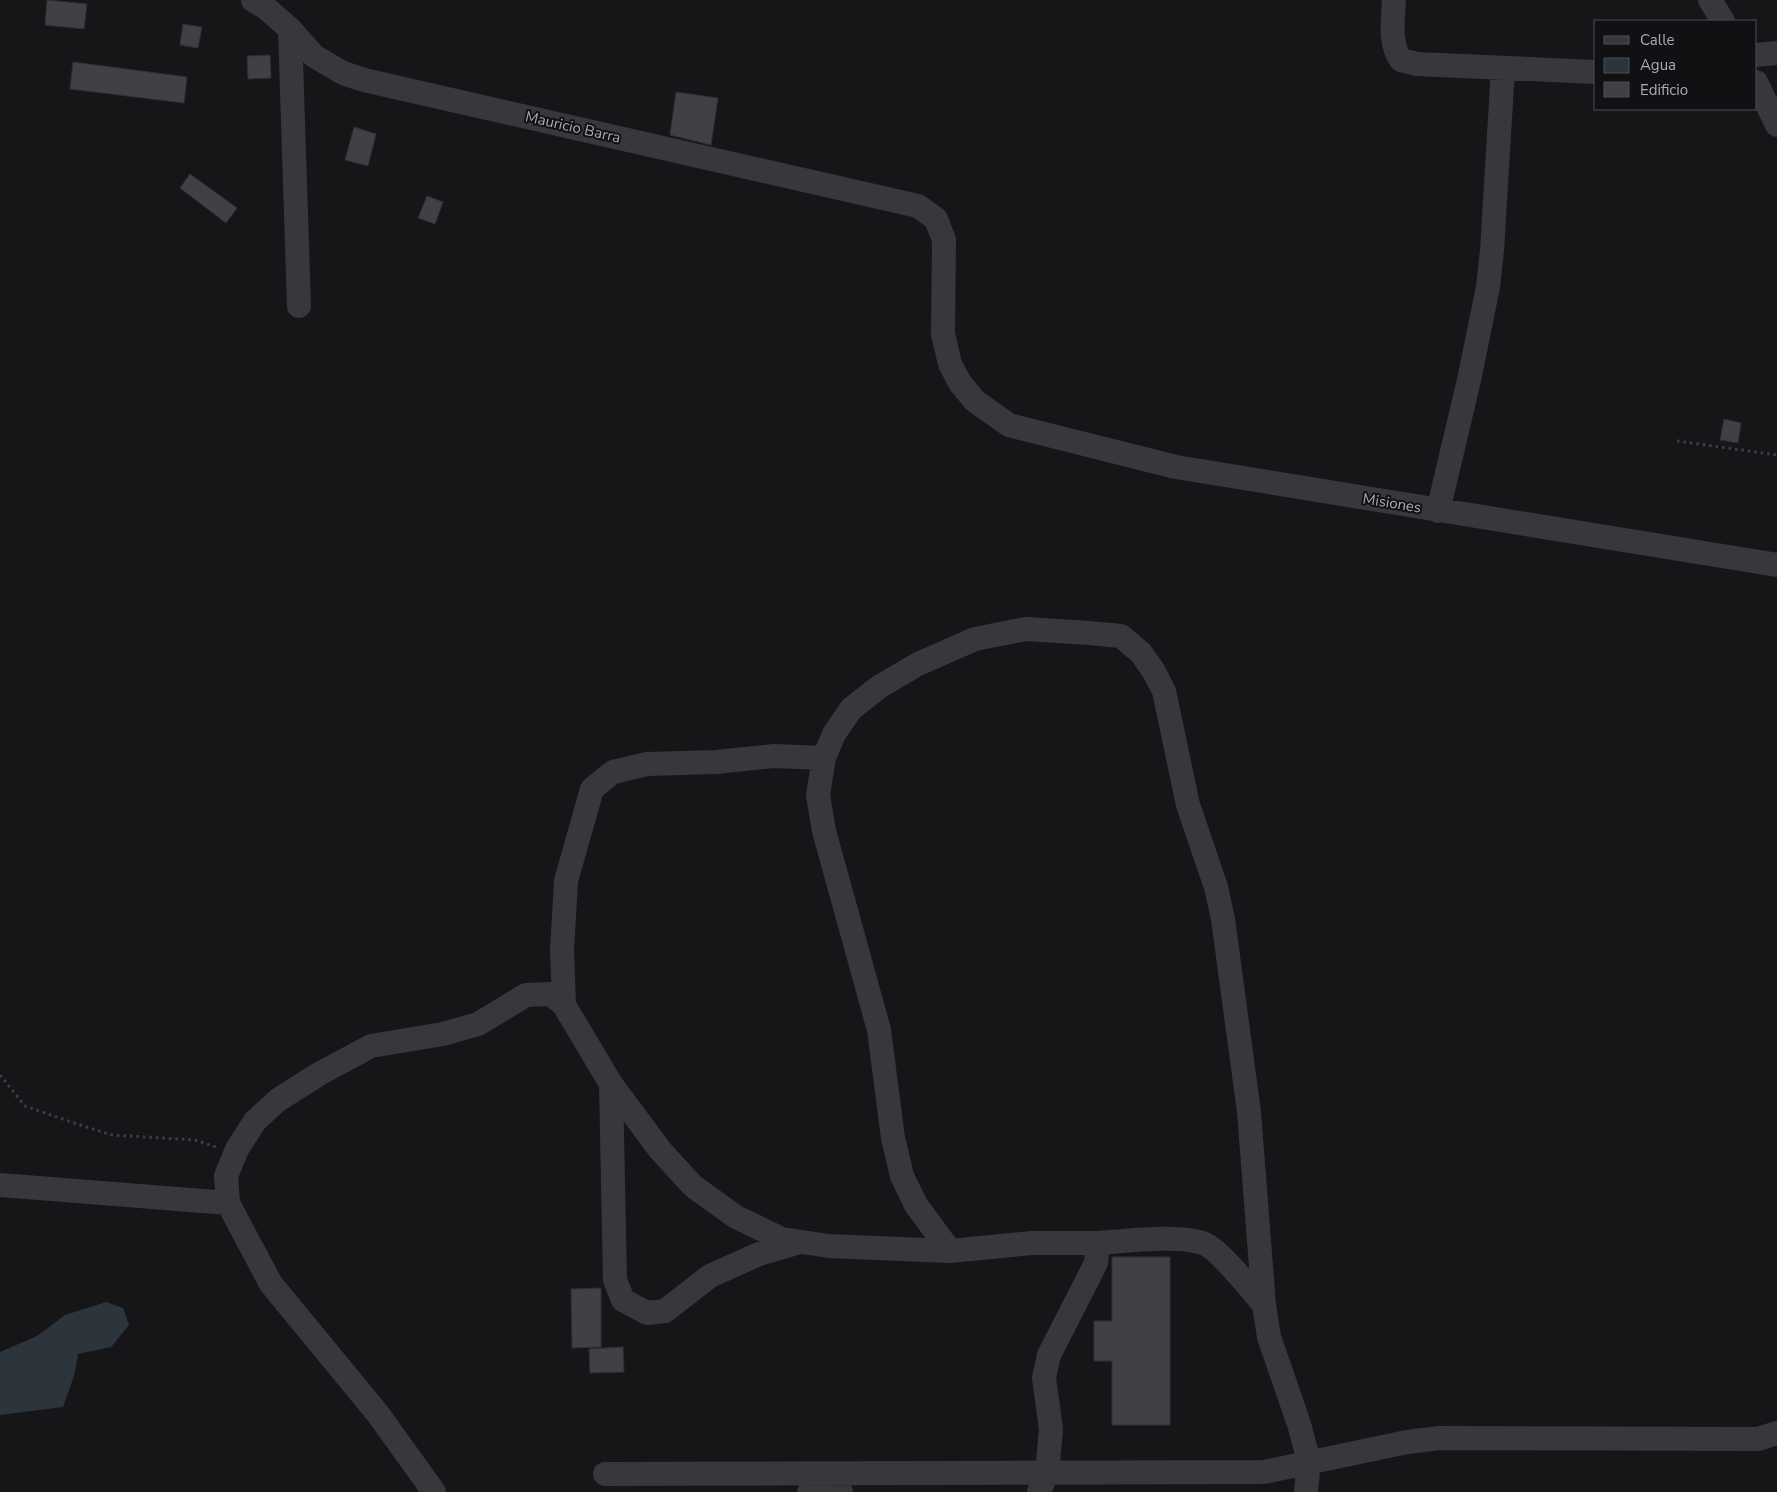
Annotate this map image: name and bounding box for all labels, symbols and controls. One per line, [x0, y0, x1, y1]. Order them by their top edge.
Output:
legend [1594, 20, 1757, 110]
text: Calle [1640, 30, 1675, 50]
text: Agua [1640, 55, 1676, 75]
text: Edificio [1640, 80, 1688, 100]
street label: Mauricio Barra [523, 106, 623, 148]
street label: Misiones [1361, 489, 1423, 517]

